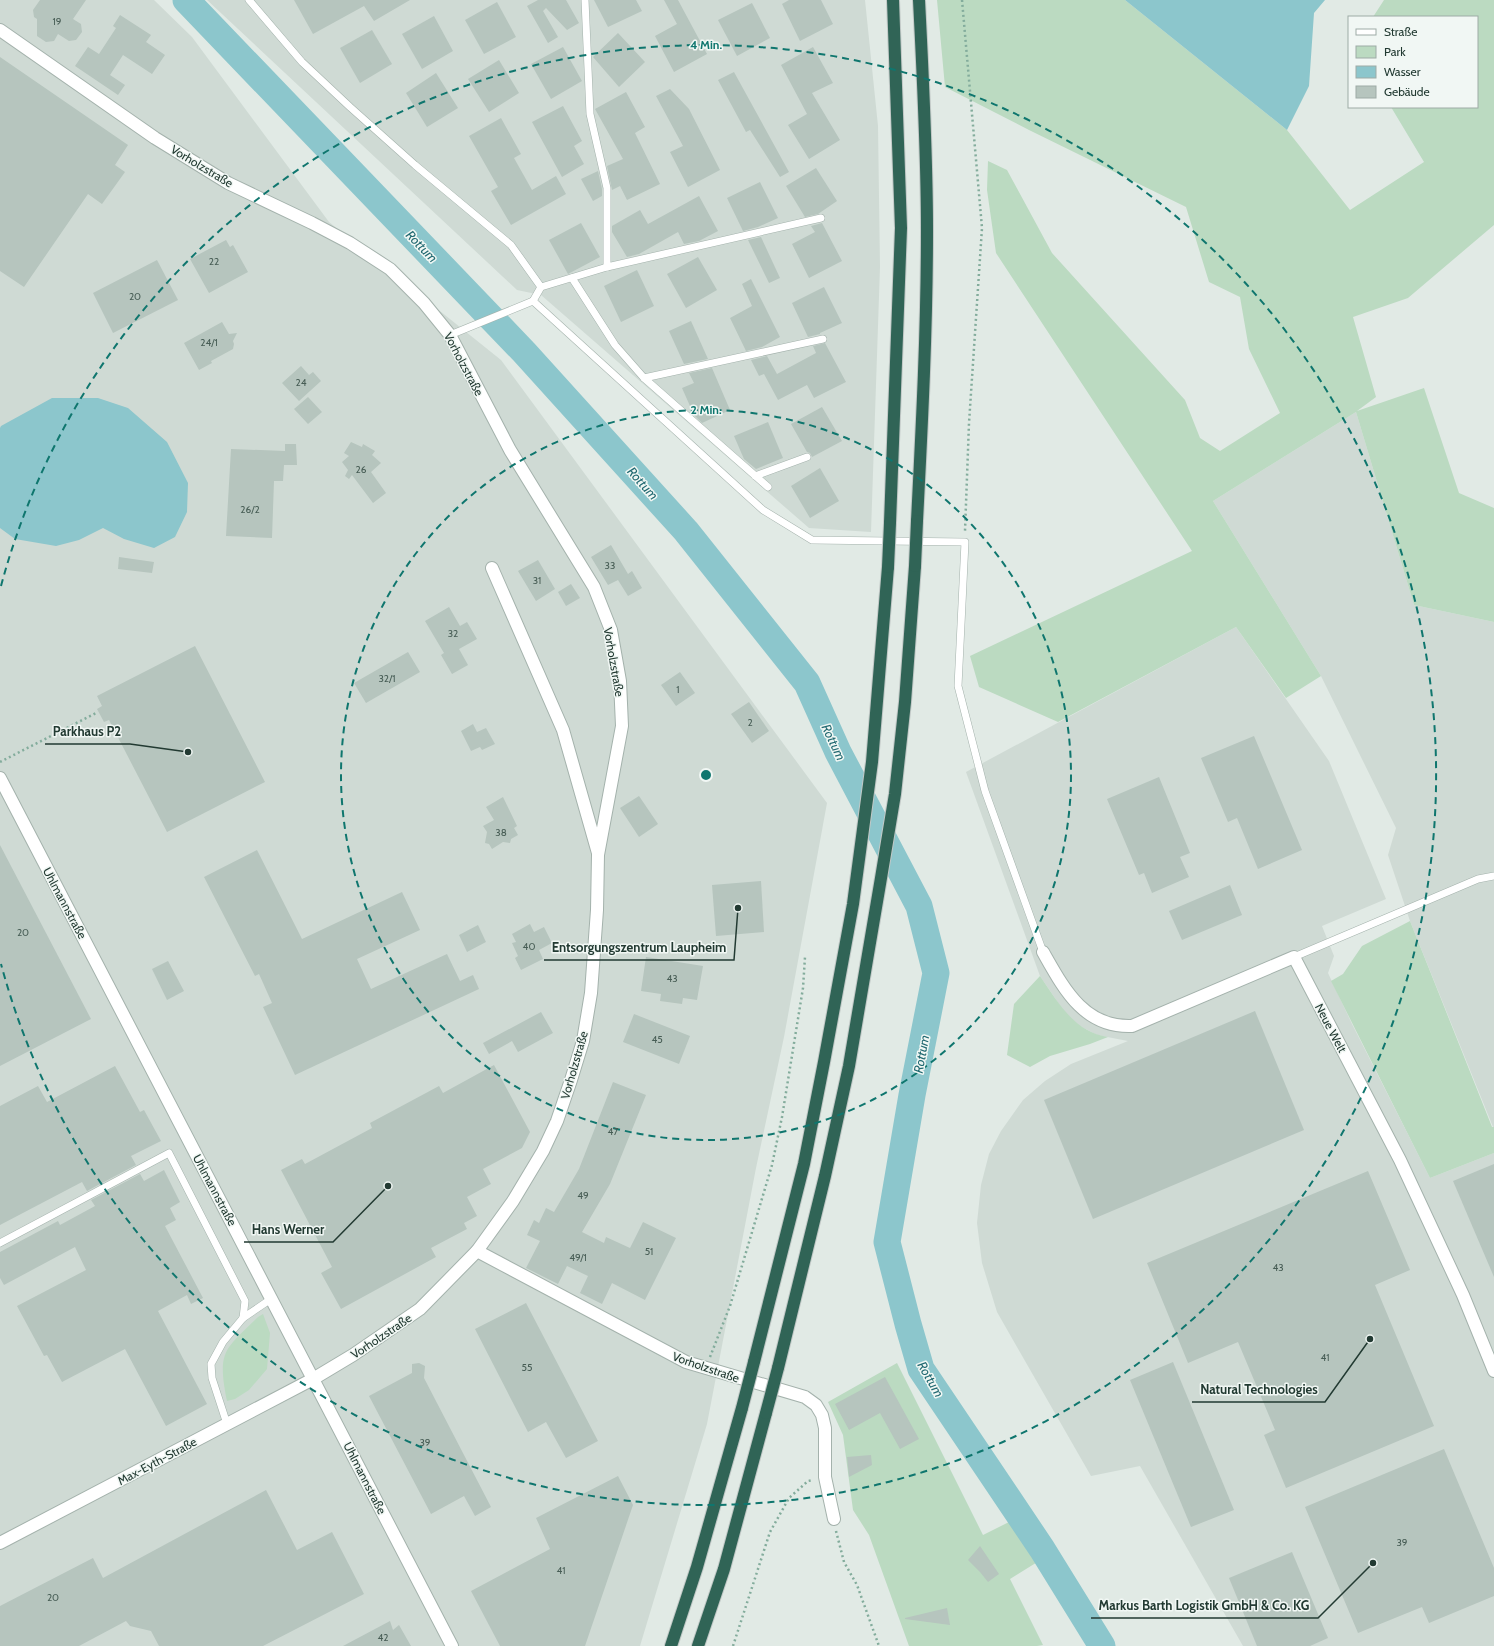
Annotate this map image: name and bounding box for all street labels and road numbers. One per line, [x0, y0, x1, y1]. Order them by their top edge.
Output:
street label: Vorholzstraße [168, 142, 236, 190]
street label: Vorholzstraße [441, 330, 487, 398]
street label: Vorholzstraße [601, 626, 627, 698]
street label: Uhlmannstraße [40, 865, 90, 941]
street label: Neue Welt [1312, 1001, 1350, 1055]
street label: Vorholzstraße [557, 1029, 591, 1101]
street label: Uhlmannstraße [190, 1152, 240, 1228]
street label: Vorholzstraße [348, 1310, 414, 1362]
street label: Vorholzstraße [670, 1349, 742, 1385]
street label: Max-Eyth-Straße [115, 1434, 199, 1488]
street label: Uhlmannstraße [340, 1439, 390, 1517]

